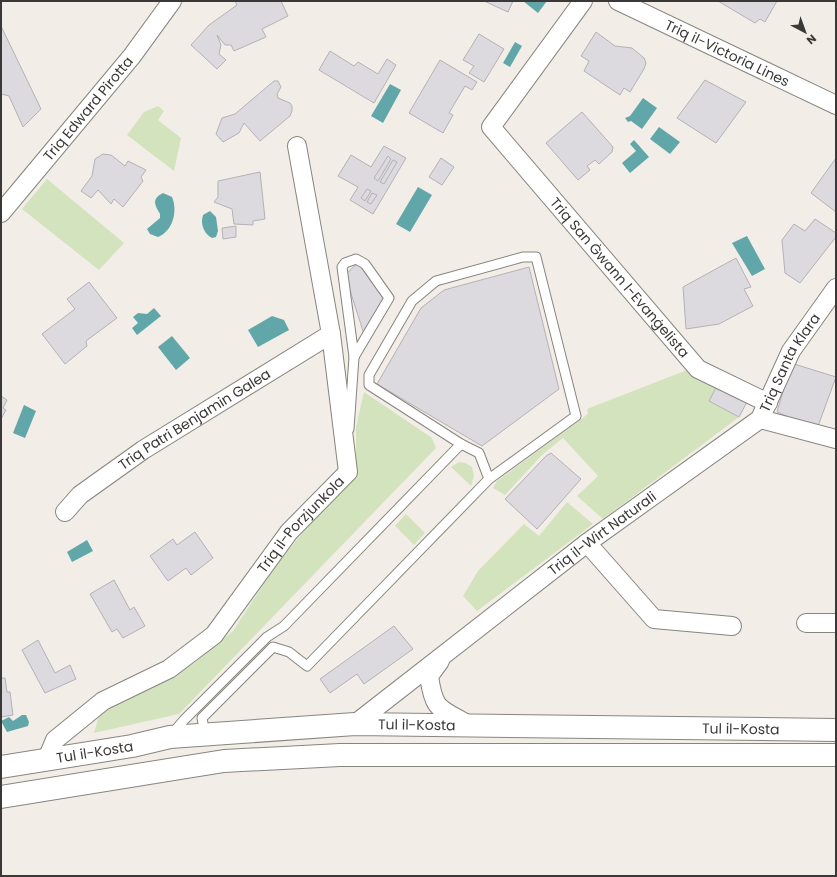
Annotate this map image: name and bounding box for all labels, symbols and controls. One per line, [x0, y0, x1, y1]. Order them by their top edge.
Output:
north arrow [785, 12, 825, 52]
street label: Triq il-Victoria Lines [662, 15, 793, 91]
text: N [803, 31, 820, 48]
street label: Triq Edward Pirotta [38, 52, 138, 165]
street label: Triq San Ġwann l-Evanġelista [545, 193, 694, 362]
street label: Triq Santa Klara [754, 309, 825, 415]
street label: Triq Patri Benjamin Galea [114, 364, 274, 475]
street label: Triq il-Porzjunkola [252, 471, 349, 577]
street label: Triq il-Wirt Naturali [543, 487, 660, 580]
street label: Tul il-Kosta [378, 714, 456, 735]
street label: Tul il-Kosta [702, 718, 780, 739]
street label: Tul il-Kosta [55, 736, 135, 768]

